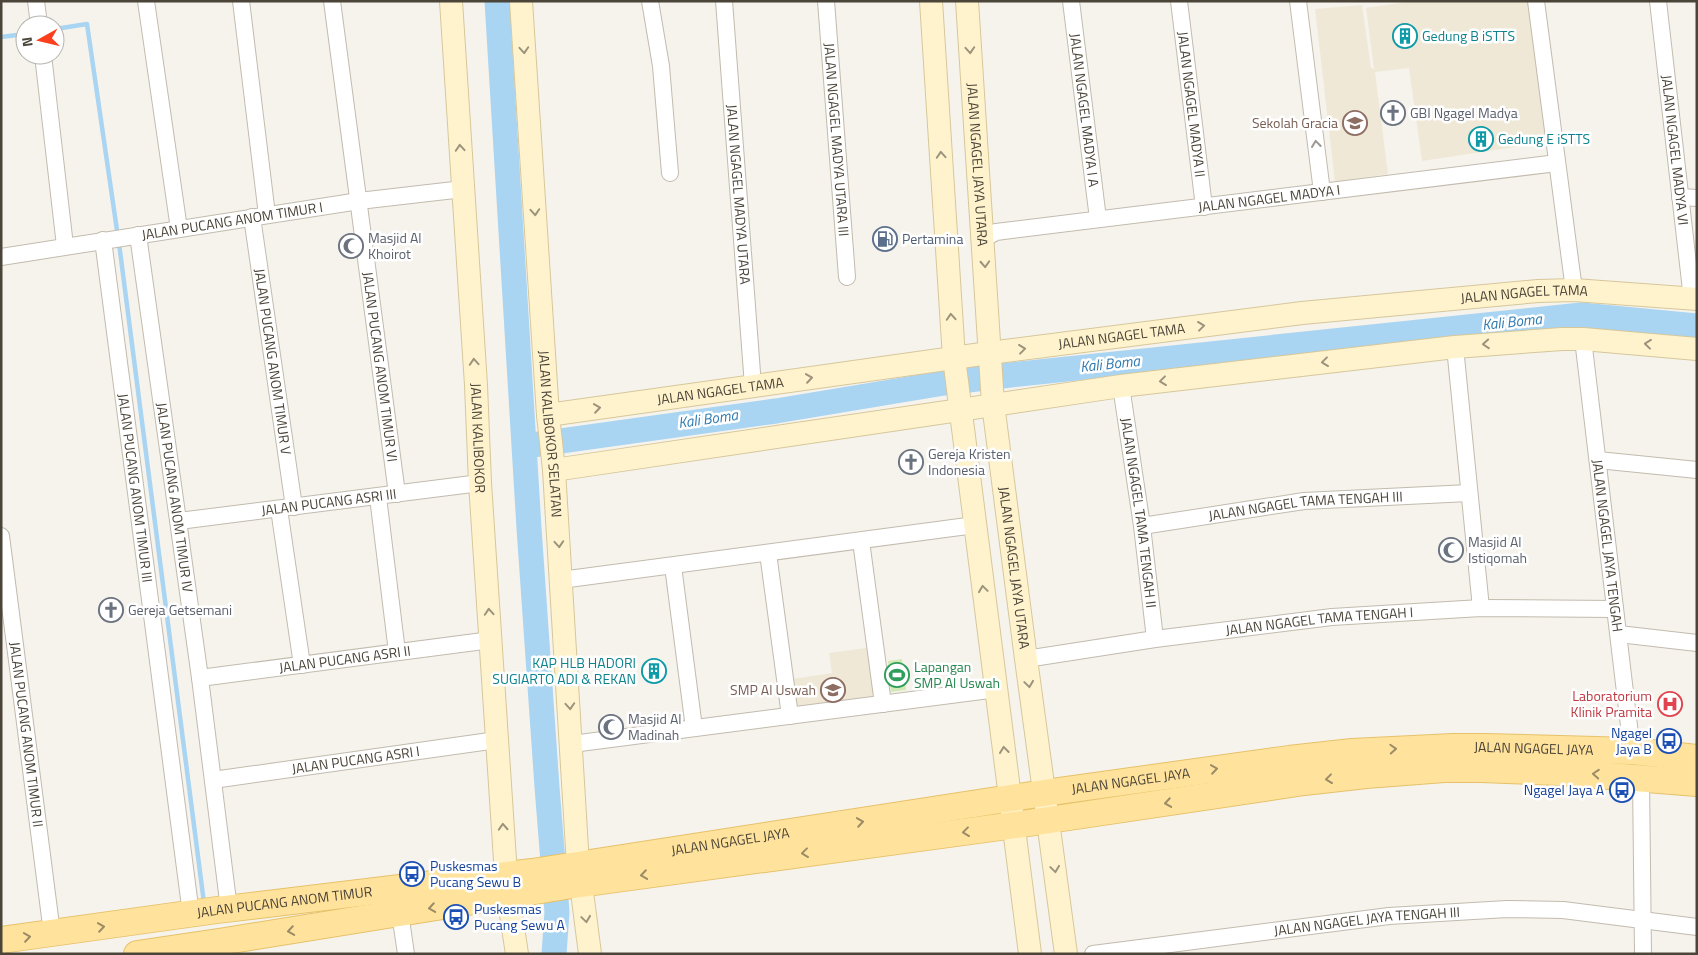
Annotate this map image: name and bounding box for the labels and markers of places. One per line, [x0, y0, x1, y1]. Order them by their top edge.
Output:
building icon: Gedung B iSTTS [1392, 23, 1418, 49]
place label: Gedung B iSTTS [1422, 25, 1515, 46]
church icon: GBI Ngagel Madya [1380, 100, 1406, 126]
place label: GBI Ngagel Madya [1410, 102, 1518, 123]
school or university icon: Sekolah Gracia [1342, 110, 1368, 136]
place label: Sekolah Gracia [1252, 112, 1338, 133]
building icon: Gedung E iSTTS [1468, 126, 1494, 152]
place label: Gedung E iSTTS [1498, 128, 1590, 149]
fuel station icon: Pertamina [872, 226, 898, 252]
place label: Masjid Al Khoirot [368, 227, 421, 264]
place label: Pertamina [902, 228, 963, 249]
mosque icon: Masjid Al Khoirot [338, 233, 364, 259]
place label: Gereja Kristen Indonesia [928, 443, 1010, 480]
church icon: Gereja Kristen Indonesia [898, 449, 924, 475]
place label: Masjid Al Istiqomah [1468, 531, 1527, 568]
mosque icon: Masjid Al Istiqomah [1438, 537, 1464, 563]
church icon: Gereja Getsemani [98, 597, 124, 623]
place label: Gereja Getsemani [128, 599, 232, 620]
place label: KAP HLB HADORI SUGIARTO ADI & REKAN [492, 652, 636, 689]
place label: Lapangan SMP Al Uswah [914, 656, 1000, 693]
building icon: KAP HLB HADORI SUGIARTO ADI & REKAN [641, 658, 667, 684]
sports icon: Lapangan SMP Al Uswah [884, 662, 910, 688]
school or university icon: SMP Al Uswah [820, 677, 846, 703]
place label: SMP Al Uswah [730, 679, 816, 700]
place label: Laboratorium Klinik Pramita [1571, 685, 1652, 722]
hospital icon: Laboratorium Klinik Pramita [1657, 691, 1683, 717]
place label: Masjid Al Madinah [628, 708, 681, 745]
mosque icon: Masjid Al Madinah [598, 714, 624, 740]
place label: Ngagel Jaya B [1611, 722, 1652, 759]
bus stop icon: Ngagel Jaya B [1656, 728, 1682, 754]
bus stop icon: Ngagel Jaya A [1609, 777, 1635, 803]
place label: Ngagel Jaya A [1524, 779, 1605, 800]
place label: Puskesmas Pucang Sewu B [430, 855, 521, 892]
bus stop icon: Puskesmas Pucang Sewu B [399, 861, 425, 887]
place label: Puskesmas Pucang Sewu A [474, 898, 565, 935]
bus stop icon: Puskesmas Pucang Sewu A [443, 904, 469, 930]

